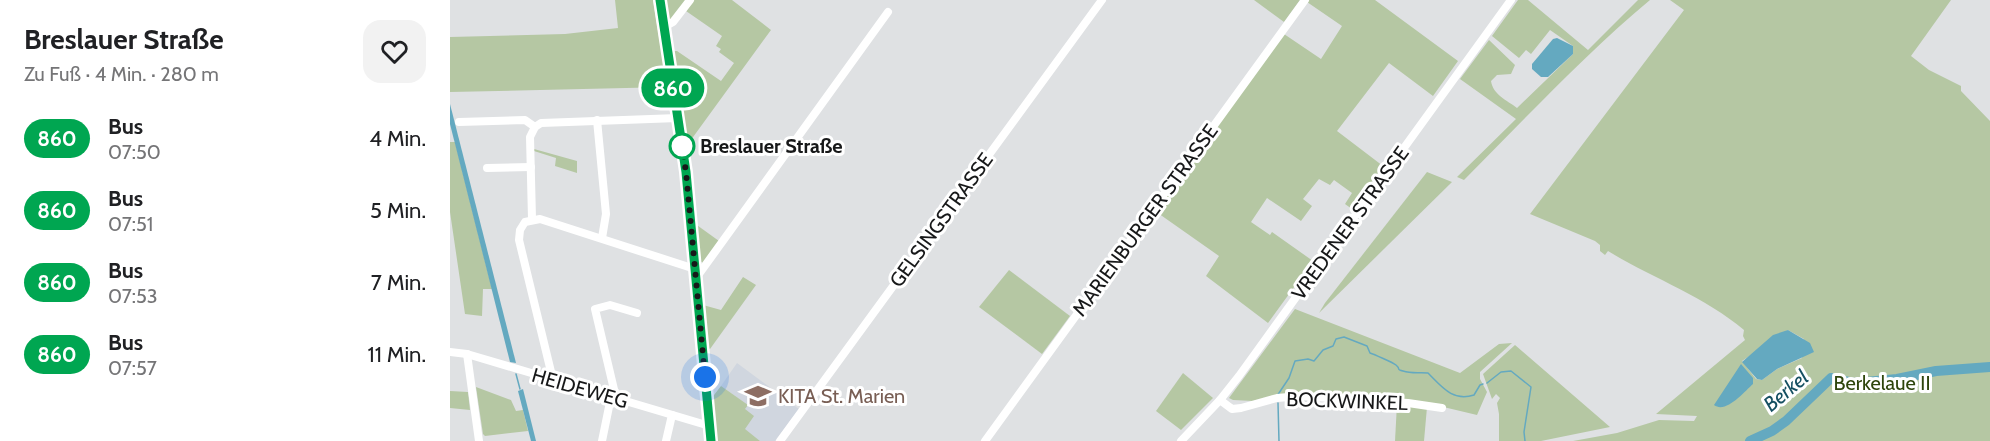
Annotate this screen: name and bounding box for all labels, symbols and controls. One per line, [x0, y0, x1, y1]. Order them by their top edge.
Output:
button: heart [363, 20, 426, 83]
text: Breslauer Straße [24, 22, 224, 56]
text: Zu Fuß · 4 Min. · 280 m [24, 62, 219, 86]
line badge: 860 [638, 68, 708, 107]
text: 860 [653, 76, 693, 101]
text: Bus [108, 113, 143, 140]
street label: MARIENBURGER STRASSE [1067, 119, 1223, 321]
text: 4 Min. [369, 125, 426, 152]
text: 860 [37, 126, 77, 151]
marker: Breslauer Straße [669, 133, 695, 159]
place label: Breslauer Straße [700, 134, 843, 158]
text: 07:50 [108, 140, 161, 164]
street label: VREDENER STRASSE [1286, 142, 1414, 304]
street label: GELSINGSTRASSE [884, 148, 998, 292]
text: Bus [108, 185, 143, 212]
text: 5 Min. [370, 197, 426, 224]
text: 860 [37, 198, 77, 223]
text: 07:51 [108, 212, 153, 236]
text: Bus [108, 257, 143, 284]
text: 7 Min. [371, 269, 426, 296]
text: 860 [37, 270, 77, 295]
text: 07:53 [108, 284, 158, 308]
text: Bus [108, 329, 143, 356]
text: 11 Min. [368, 341, 426, 368]
text: 860 [37, 342, 77, 367]
text: 07:57 [108, 356, 157, 380]
your location [690, 362, 720, 392]
street label: HEIDEWEG [529, 363, 631, 413]
water label: Berkel [1758, 365, 1813, 417]
park label: Berkelaue II [1834, 371, 1931, 395]
school or university icon: KITA St. Marien [743, 381, 773, 411]
place label: KITA St. Marien [778, 384, 905, 408]
street label: BOCKWINKEL [1286, 387, 1408, 415]

